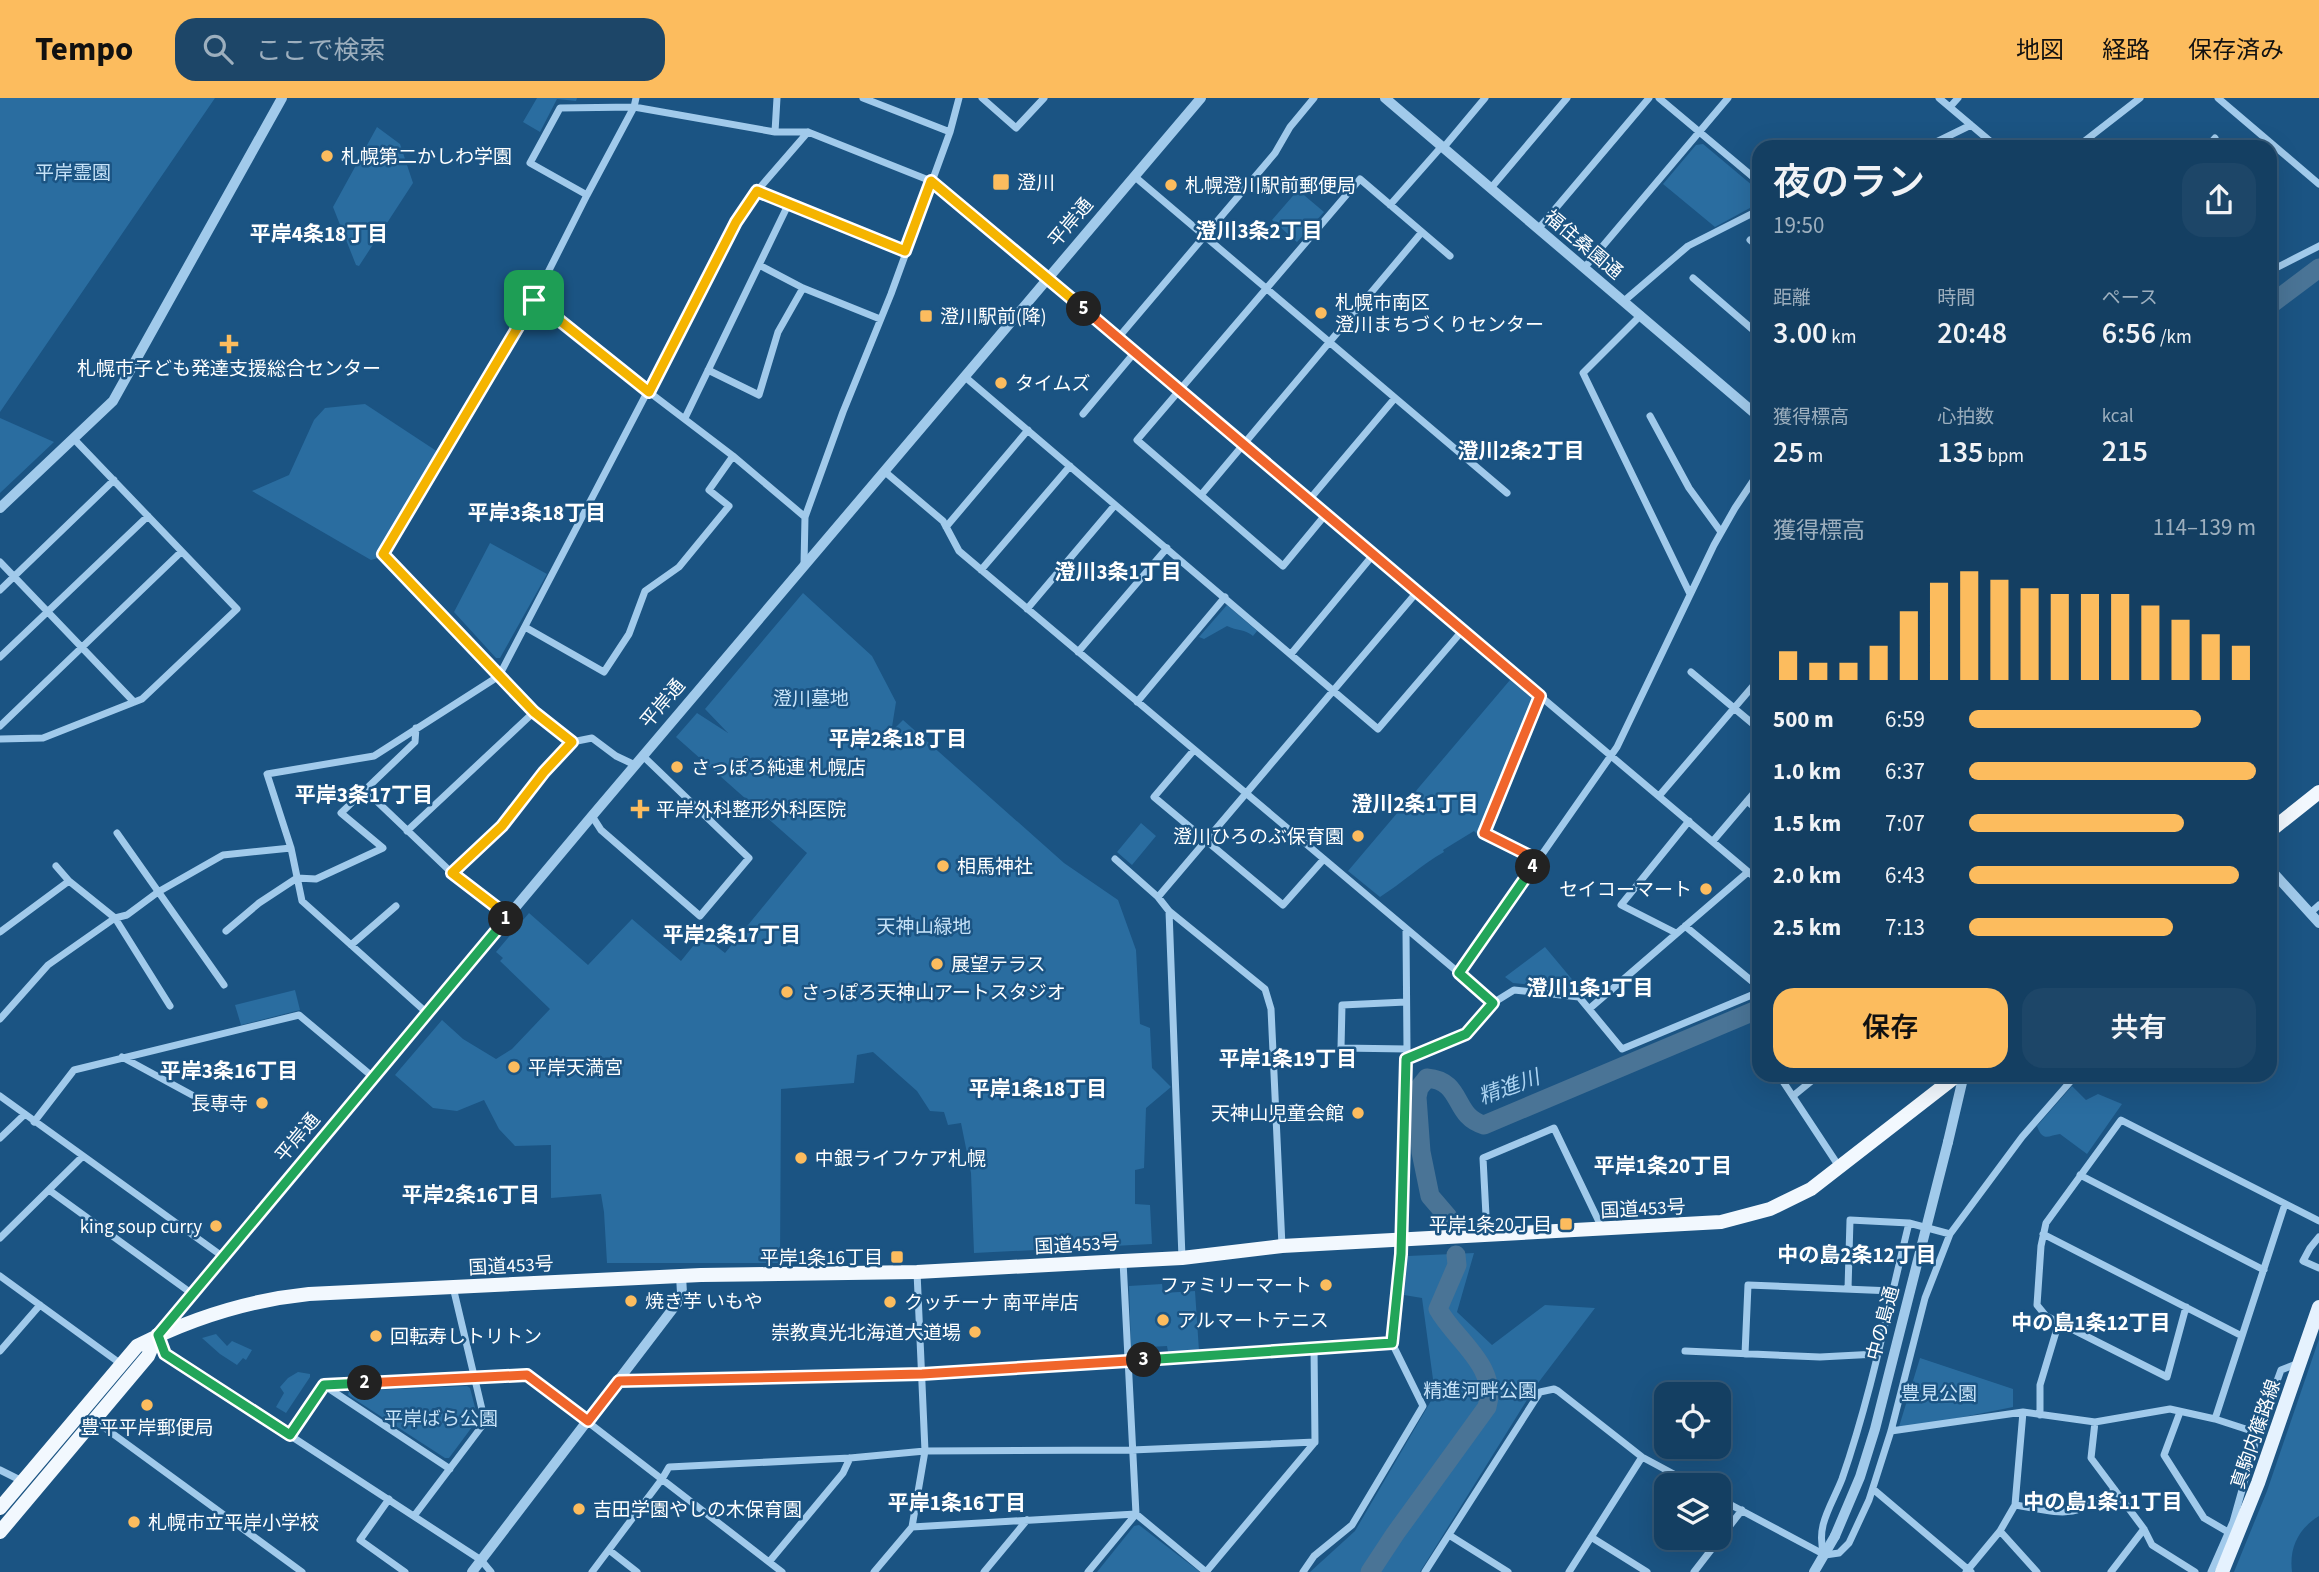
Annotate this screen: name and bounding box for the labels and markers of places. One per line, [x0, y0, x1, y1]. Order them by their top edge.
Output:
place label: 札幌第二かしわ学園 [341, 144, 512, 171]
marker: 札幌第二かしわ学園 [319, 148, 335, 164]
place label: 澄川 [1017, 170, 1055, 197]
marker: 澄川 [991, 172, 1011, 192]
place label: 札幌澄川駅前郵便局 [1185, 173, 1356, 200]
marker: 札幌澄川駅前郵便局 [1163, 177, 1179, 193]
pin [504, 270, 564, 330]
place label: 札幌市南区 澄川まちづくりセンター [1335, 290, 1544, 339]
pin: 5 [1066, 292, 1102, 326]
place label: 澄川駅前(降) [940, 304, 1047, 331]
marker: 札幌市南区 澄川まちづくりセンター [1313, 305, 1329, 321]
marker: 澄川駅前(降) [918, 308, 934, 324]
marker: 札幌市子ども発達支援総合センター [219, 334, 239, 354]
place label: 札幌市子ども発達支援総合センター [77, 356, 381, 383]
place label: タイムズ [1015, 371, 1091, 398]
marker: タイムズ [993, 375, 1009, 391]
place label: さっぽろ純連 札幌店 [691, 755, 866, 782]
marker: さっぽろ純連 札幌店 [669, 759, 685, 775]
place label: 平岸外科整形外科医院 [656, 797, 846, 824]
marker: 平岸外科整形外科医院 [630, 799, 650, 819]
place label: 澄川ひろのぶ保育園 [1173, 824, 1344, 851]
marker: 澄川ひろのぶ保育園 [1350, 828, 1366, 844]
pin: 4 [1516, 850, 1550, 884]
place label: 相馬神社 [957, 854, 1033, 881]
marker: 相馬神社 [935, 858, 951, 874]
place label: セイコーマート [1559, 877, 1692, 904]
marker: セイコーマート [1698, 881, 1714, 897]
pin: 1 [489, 902, 524, 936]
place label: 展望テラス [951, 952, 1046, 979]
marker: 展望テラス [929, 956, 945, 972]
place label: さっぽろ天神山アートスタジオ [801, 980, 1066, 1007]
marker: さっぽろ天神山アートスタジオ [779, 984, 795, 1000]
place label: 平岸天満宮 [528, 1055, 623, 1082]
marker: 平岸天満宮 [506, 1059, 522, 1075]
place label: 長専寺 [191, 1091, 248, 1118]
marker: 長専寺 [254, 1095, 270, 1111]
place label: 天神山児童会館 [1211, 1101, 1344, 1128]
marker: 天神山児童会館 [1350, 1105, 1366, 1121]
place label: 中銀ライフケア札幌 [815, 1146, 986, 1173]
marker: 中銀ライフケア札幌 [793, 1150, 809, 1166]
place label: 平岸1条20丁目 [1429, 1212, 1552, 1239]
place label: king soup curry [80, 1214, 202, 1241]
marker: 平岸1条20丁目 [1558, 1216, 1574, 1232]
marker: king soup curry [208, 1218, 224, 1234]
place label: 平岸1条16丁目 [760, 1245, 883, 1272]
marker: 平岸1条16丁目 [889, 1249, 905, 1265]
place label: ファミリーマート [1160, 1273, 1312, 1300]
marker: ファミリーマート [1318, 1277, 1334, 1293]
place label: 焼き芋 いもや [645, 1289, 763, 1316]
place label: クッチーナ 南平岸店 [904, 1290, 1079, 1317]
marker: 焼き芋 いもや [623, 1293, 639, 1309]
marker: クッチーナ 南平岸店 [882, 1294, 898, 1310]
place label: アルマートテニス [1177, 1308, 1329, 1335]
marker: アルマートテニス [1155, 1312, 1171, 1328]
place label: 崇教真光北海道大道場 [771, 1320, 961, 1347]
place label: 回転寿しトリトン [390, 1324, 542, 1351]
marker: 崇教真光北海道大道場 [967, 1324, 983, 1340]
marker: 回転寿しトリトン [368, 1328, 384, 1344]
pin: 3 [1126, 1342, 1162, 1378]
pin: 2 [348, 1366, 382, 1400]
marker: 豊平平岸郵便局 [139, 1397, 155, 1413]
place label: 豊平平岸郵便局 [80, 1415, 214, 1442]
place label: 吉田学園やしの木保育園 [593, 1497, 802, 1524]
marker: 吉田学園やしの木保育園 [571, 1501, 587, 1517]
place label: 札幌市立平岸小学校 [148, 1510, 319, 1537]
marker: 札幌市立平岸小学校 [126, 1514, 142, 1530]

